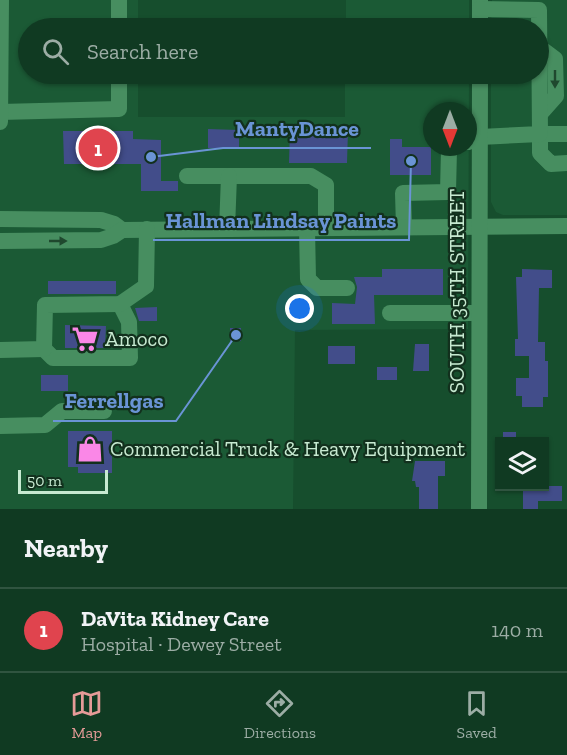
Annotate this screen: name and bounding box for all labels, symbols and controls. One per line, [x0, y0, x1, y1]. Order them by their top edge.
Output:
search box [18, 18, 549, 84]
icon: search [39, 35, 72, 68]
text: Search here [87, 38, 198, 65]
one-way arrow [551, 70, 560, 89]
north arrow [423, 102, 477, 156]
callout: MantyDance [223, 108, 371, 148]
text: MantyDance [235, 115, 359, 142]
pin: 1 [78, 126, 118, 170]
street label: SOUTH 35TH STREET [444, 189, 469, 393]
callout: Hallman Lindsay Paints [153, 200, 409, 240]
text: Hallman Lindsay Paints [166, 207, 396, 234]
one-way arrow [49, 236, 68, 245]
your location [285, 294, 314, 323]
supermarket icon: Amoco [70, 324, 100, 354]
place label: Amoco [105, 326, 168, 351]
callout: Ferrellgas [53, 381, 176, 421]
text: Ferrellgas [64, 387, 164, 414]
shop icon: Commercial Truck & Heavy Equipment [75, 434, 105, 464]
place label: Commercial Truck & Heavy Equipment [110, 436, 465, 461]
map controls [495, 437, 549, 491]
button: layers [495, 437, 549, 491]
scale bar [18, 467, 108, 494]
text: 50 m [27, 471, 62, 490]
text: Nearby [24, 532, 108, 564]
text: DaVita Kidney Care [81, 605, 269, 632]
text: 1 [39, 618, 48, 642]
text: 140 m [491, 618, 543, 642]
text: Hospital · Dewey Street [81, 632, 282, 656]
tab: Map [70, 687, 103, 742]
tab: Directions [244, 687, 316, 742]
tab: Saved [457, 687, 497, 742]

